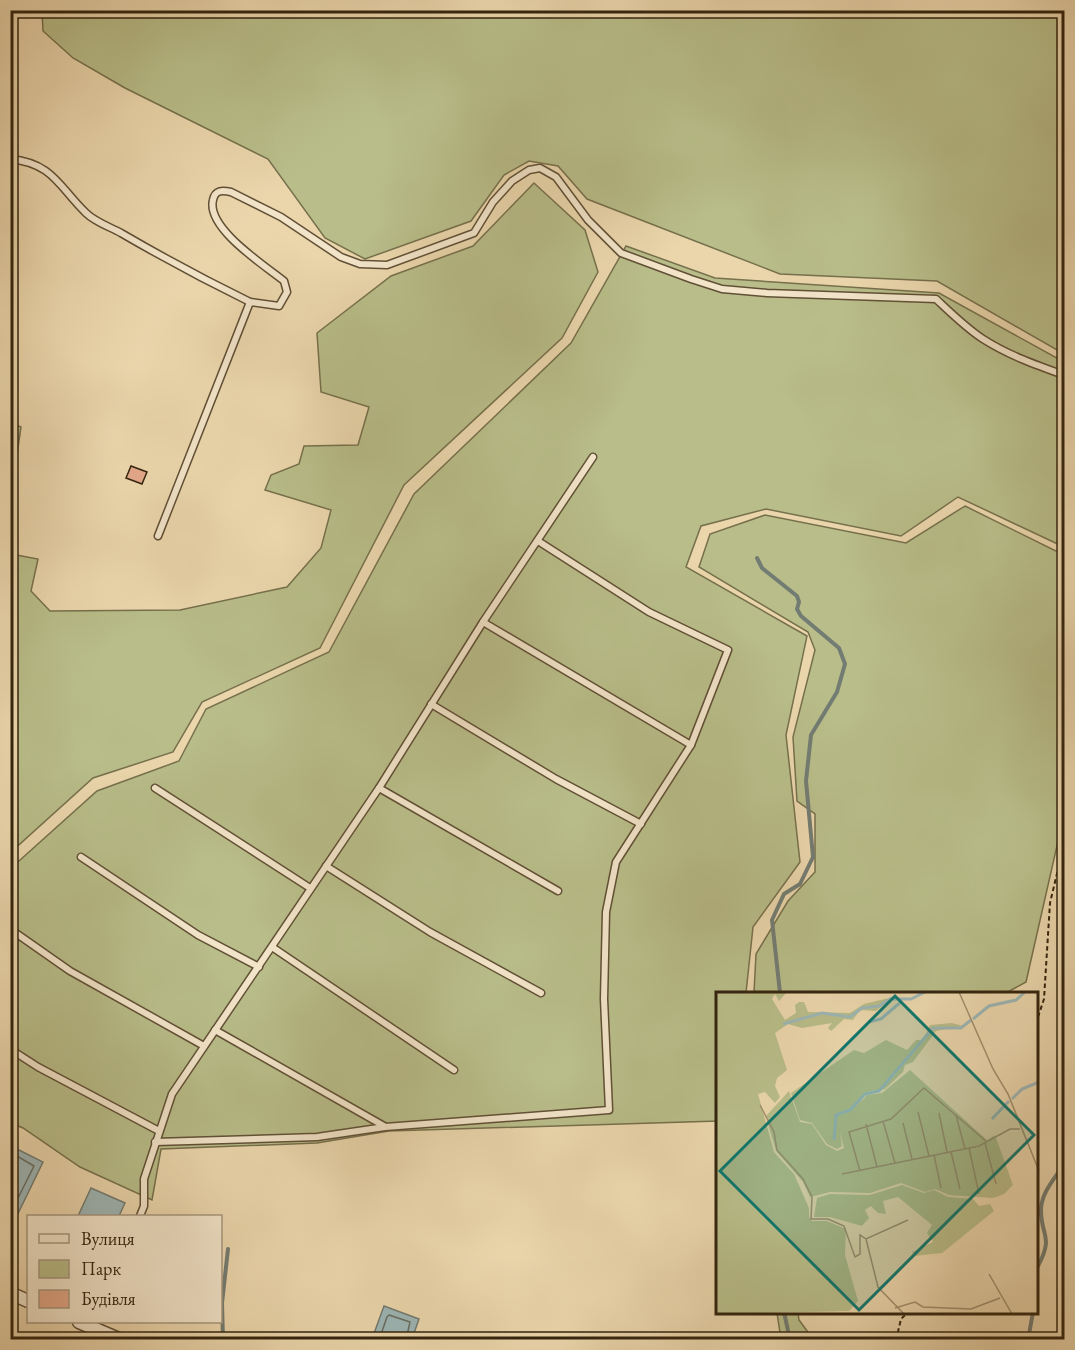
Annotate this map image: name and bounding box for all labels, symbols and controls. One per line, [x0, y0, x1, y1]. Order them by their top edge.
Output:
inset map [716, 992, 1039, 1314]
legend [27, 1215, 222, 1323]
text: Вулиця [81, 1227, 134, 1250]
text: Парк [81, 1257, 121, 1280]
text: Будівля [81, 1287, 136, 1310]

